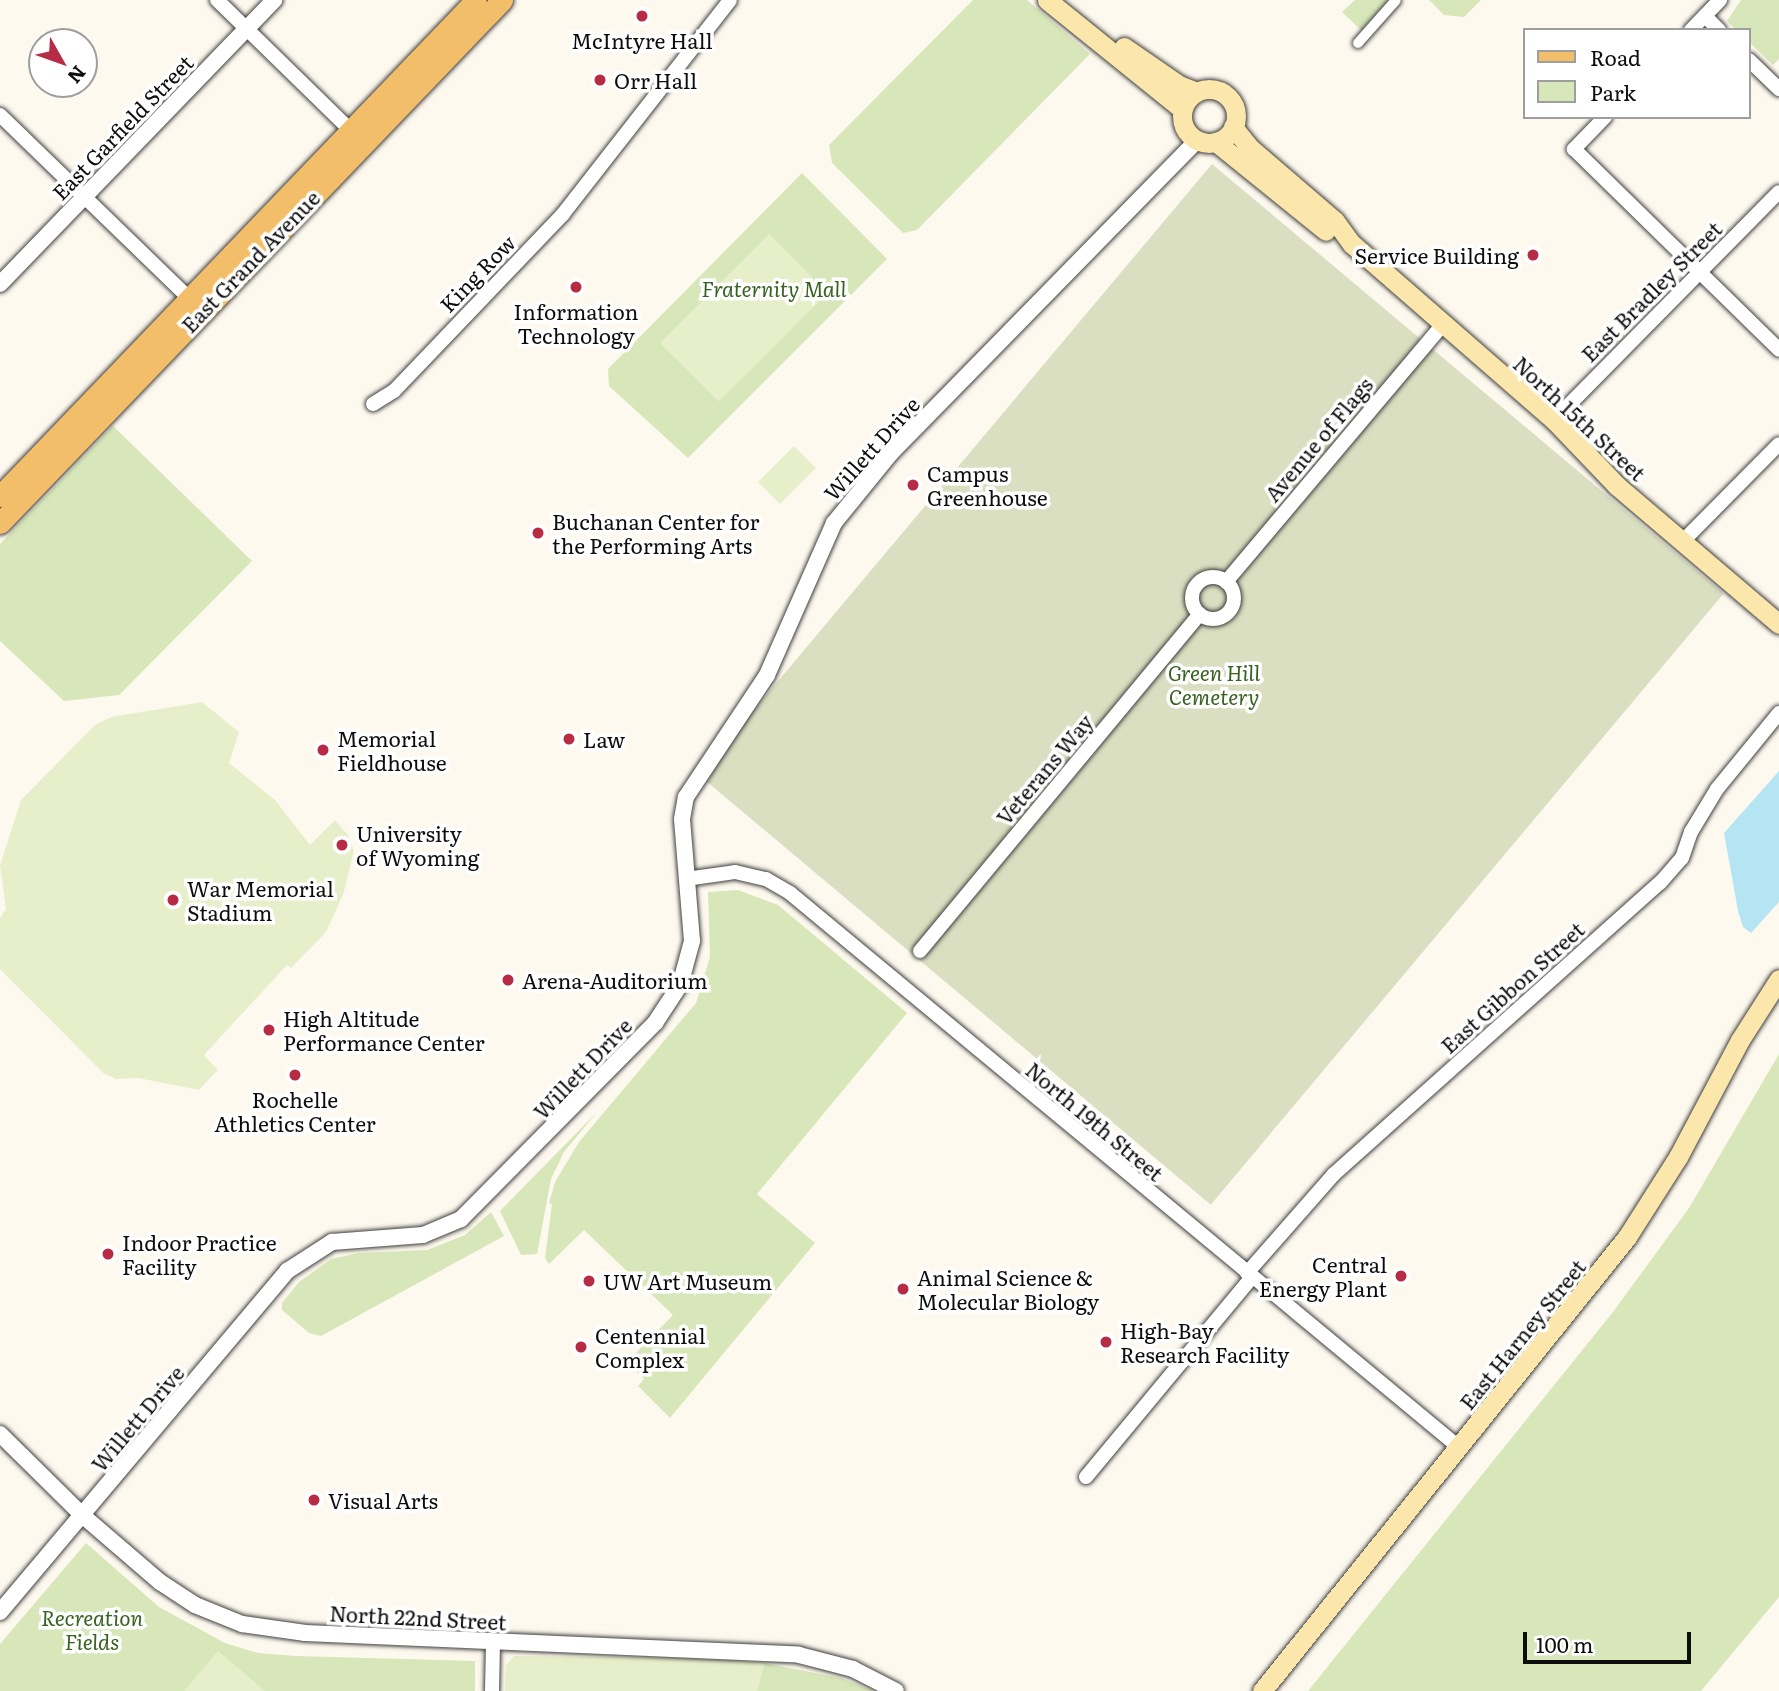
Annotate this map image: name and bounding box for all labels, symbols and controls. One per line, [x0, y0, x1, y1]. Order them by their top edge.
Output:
marker: McIntyre Hall [634, 8, 650, 24]
place label: McIntyre Hall [571, 27, 713, 53]
north arrow [28, 28, 98, 98]
legend [1524, 28, 1751, 119]
text: Road [1590, 41, 1641, 72]
street label: East Garfield Street [46, 49, 198, 205]
text: N [62, 60, 93, 90]
place label: Orr Hall [614, 67, 697, 93]
marker: Orr Hall [592, 72, 608, 88]
text: Park [1590, 76, 1636, 107]
street label: East Grand Avenue [176, 185, 324, 337]
street label: East Bradley Street [1576, 216, 1726, 366]
street label: King Row [434, 229, 520, 317]
place label: Service Building [1354, 242, 1519, 268]
marker: Service Building [1525, 247, 1541, 263]
park label: Fraternity Mall [702, 275, 846, 301]
marker: Information Technology [568, 279, 584, 295]
place label: Information Technology [514, 298, 638, 348]
street label: North 15th Street [1509, 350, 1651, 486]
street label: Avenue of Flags [1259, 372, 1377, 506]
street label: Willett Drive [818, 391, 924, 505]
place label: Campus Greenhouse [927, 460, 1048, 510]
marker: Campus Greenhouse [905, 477, 921, 493]
place label: Buchanan Center for the Performing Arts [552, 508, 759, 558]
marker: Buchanan Center for the Performing Arts [530, 525, 546, 541]
park label: Green Hill Cemetery [1168, 659, 1260, 709]
street label: Veterans Way [991, 709, 1097, 829]
place label: Memorial Fieldhouse [337, 725, 447, 775]
place label: Law [583, 726, 625, 752]
marker: Law [561, 731, 577, 747]
marker: Memorial Fieldhouse [315, 742, 331, 758]
place label: University of Wyoming [356, 820, 479, 870]
marker: University of Wyoming [334, 837, 350, 853]
place label: War Memorial Stadium [187, 875, 334, 925]
marker: War Memorial Stadium [165, 892, 181, 908]
street label: East Gibbon Street [1435, 916, 1589, 1058]
place label: Arena-Auditorium [522, 967, 708, 993]
marker: Arena-Auditorium [500, 972, 516, 988]
place label: High Altitude Performance Center [283, 1005, 485, 1055]
street label: Willett Drive [528, 1012, 636, 1124]
marker: High Altitude Performance Center [261, 1022, 277, 1038]
street label: North 19th Street [1021, 1056, 1169, 1186]
marker: Rochelle Athletics Center [287, 1067, 303, 1083]
place label: Rochelle Athletics Center [214, 1086, 376, 1136]
place label: Indoor Practice Facility [122, 1229, 277, 1279]
marker: Indoor Practice Facility [100, 1246, 116, 1262]
place label: Central Energy Plant [1259, 1251, 1387, 1301]
street label: East Harney Street [1454, 1254, 1590, 1414]
place label: Animal Science & Molecular Biology [917, 1264, 1099, 1314]
place label: UW Art Museum [603, 1268, 772, 1294]
marker: Central Energy Plant [1393, 1268, 1409, 1284]
marker: UW Art Museum [581, 1273, 597, 1289]
marker: Animal Science & Molecular Biology [895, 1281, 911, 1297]
place label: High-Bay Research Facility [1120, 1317, 1289, 1367]
place label: Centennial Complex [595, 1322, 706, 1372]
marker: High-Bay Research Facility [1098, 1334, 1114, 1350]
marker: Centennial Complex [573, 1339, 589, 1355]
street label: Willett Drive [85, 1360, 189, 1476]
place label: Visual Arts [328, 1487, 438, 1513]
marker: Visual Arts [306, 1492, 322, 1508]
street label: North 22nd Street [329, 1600, 507, 1634]
park label: Recreation Fields [41, 1604, 143, 1654]
scale bar [1527, 1618, 1695, 1662]
text: 100 m [1536, 1628, 1593, 1659]

